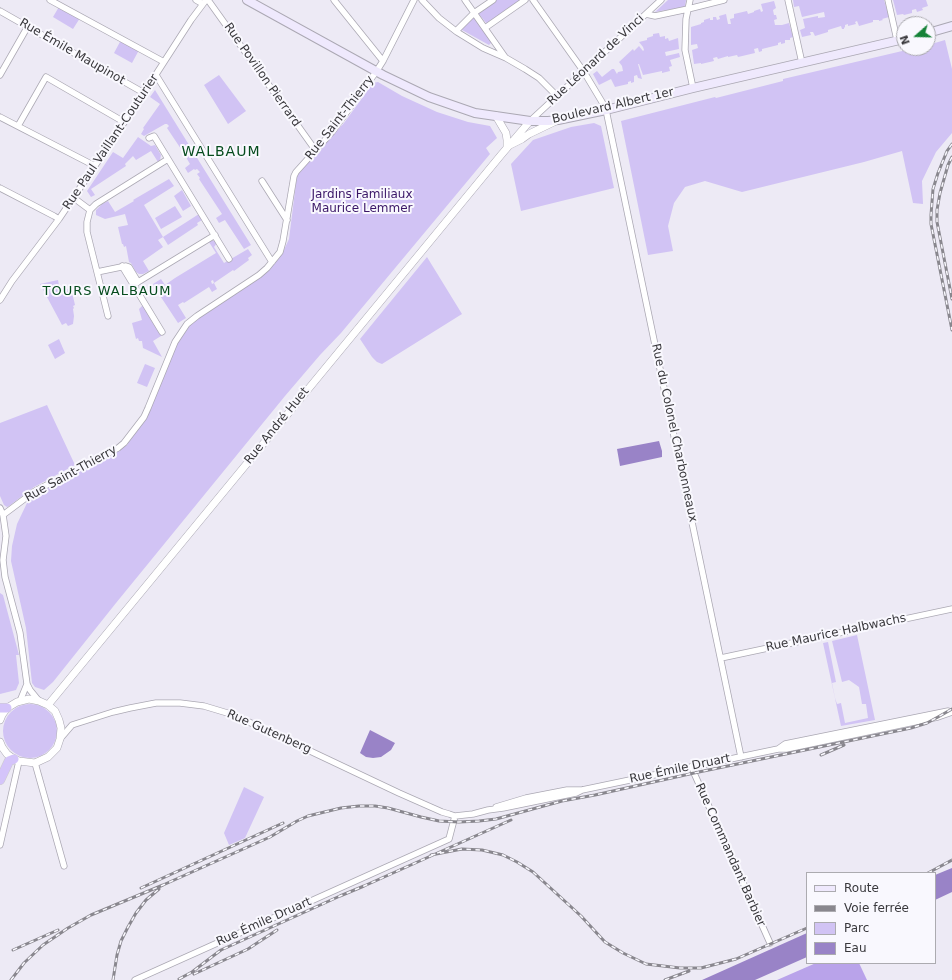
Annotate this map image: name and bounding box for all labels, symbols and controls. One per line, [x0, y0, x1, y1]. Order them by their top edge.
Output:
street label: Rue Léonard de Vinci [545, 12, 647, 108]
street label: Rue Émile Maupinot [17, 16, 127, 88]
north arrow [896, 16, 936, 56]
street label: Rue Povillon Pierrard [221, 20, 303, 130]
text: N [898, 33, 913, 46]
street label: Rue Paul Vaillant-Couturier [60, 72, 162, 212]
street label: Rue Saint-Thierry [303, 73, 377, 163]
street label: Boulevard Albert 1er [551, 85, 675, 127]
district label: WALBAUM [182, 144, 260, 160]
park label: Jardins Familiaux Maurice Lemmer [311, 188, 413, 216]
district label: TOURS WALBAUM [43, 284, 171, 300]
street label: Rue du Colonel Charbonneaux [648, 342, 700, 524]
street label: Rue André Huet [242, 385, 312, 467]
street label: Rue Saint-Thierry [23, 443, 119, 505]
street label: Rue Maurice Halbwachs [765, 611, 907, 655]
street label: Rue Gutenberg [225, 707, 313, 757]
street label: Rue Émile Druart [628, 751, 732, 787]
street label: Rue Commandant Barbier [692, 781, 768, 929]
legend [806, 872, 936, 964]
text: Route [844, 881, 879, 895]
street label: Rue Émile Druart [214, 895, 314, 949]
text: Voie ferrée [844, 901, 909, 915]
text: Parc [844, 921, 869, 935]
text: Eau [844, 941, 867, 955]

